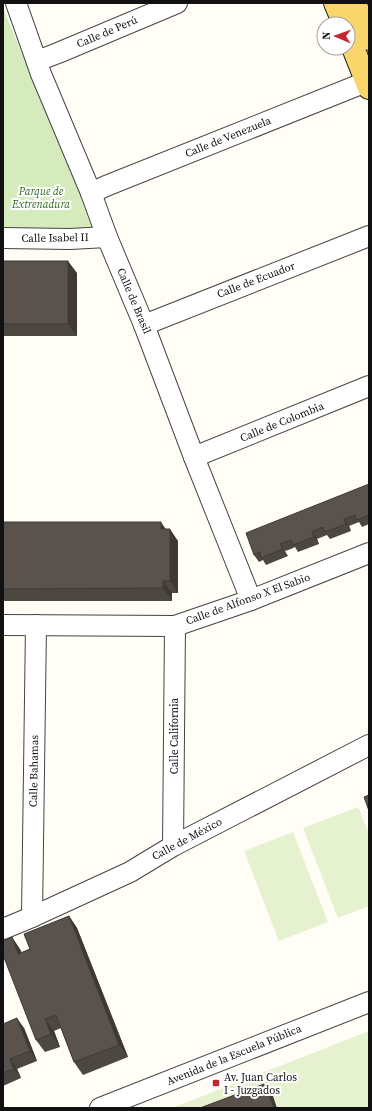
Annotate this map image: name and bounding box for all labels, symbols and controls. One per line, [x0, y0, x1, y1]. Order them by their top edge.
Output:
street label: Calle de Perú [74, 12, 140, 52]
north arrow [316, 16, 356, 56]
text: N [319, 31, 334, 40]
street label: Calle de Venezuela [183, 113, 274, 161]
park label: Parque de Extrenadura [11, 184, 70, 212]
street label: Calle Isabel II [21, 230, 89, 246]
street label: Calle de Ecuador [215, 258, 298, 302]
street label: Calle de Brasil [113, 266, 155, 336]
street label: Calle de Colombia [238, 398, 326, 446]
street label: Calle de Alfonso X El Sabio [184, 570, 312, 628]
street label: Calle California [167, 697, 182, 774]
street label: Calle Bahamas [26, 735, 42, 807]
street label: Calle de México [149, 814, 225, 864]
street label: Avenida de la Escuela Pública [164, 1021, 304, 1089]
place label: Av. Juan Carlos I - Juzgados [224, 1070, 297, 1098]
marker: Av. Juan Carlos I - Juzgados [211, 1078, 221, 1088]

